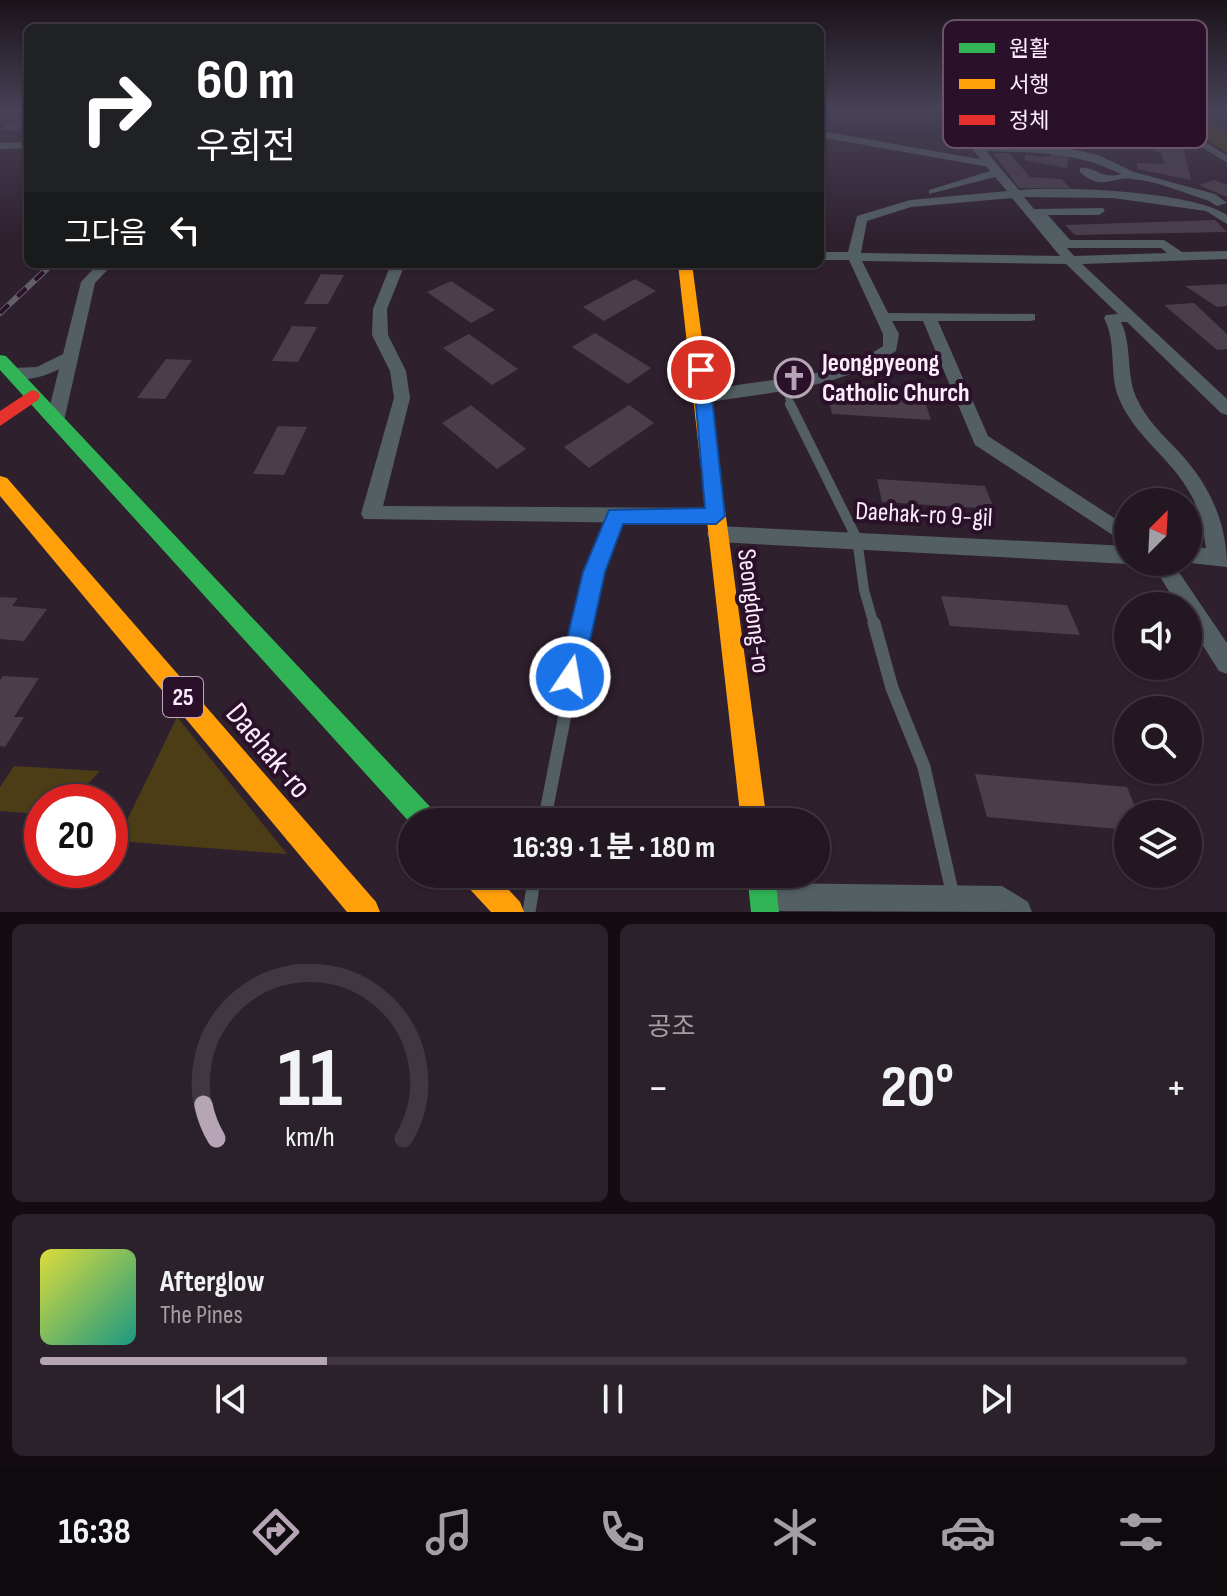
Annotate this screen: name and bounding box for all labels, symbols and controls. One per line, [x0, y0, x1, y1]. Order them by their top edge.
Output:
legend [943, 20, 1207, 148]
text: 원활 [1009, 36, 1049, 63]
text: 60 m [196, 48, 295, 115]
icon: right [64, 56, 168, 160]
text: 서행 [1009, 72, 1049, 99]
text: 정체 [1009, 108, 1049, 135]
text: 우회전 [196, 126, 295, 169]
icon: left [163, 208, 207, 252]
text: 그다음 [64, 216, 147, 252]
pin [667, 336, 735, 404]
icon: arrive [679, 348, 723, 392]
place label: Jeongpyeong Catholic Church [821, 348, 970, 409]
church icon: Jeongpyeong Catholic Church [773, 357, 815, 399]
north arrow [1114, 488, 1202, 576]
map controls [1114, 488, 1202, 888]
street label: Daehak-ro 9-gil [855, 496, 993, 534]
street label: Seongdong-ro [730, 547, 776, 675]
button: sound [1114, 592, 1202, 680]
position arrow [528, 635, 612, 719]
road number: 25 [163, 677, 203, 717]
street label: Daehak-ro [217, 695, 319, 807]
button: search [1114, 696, 1202, 784]
speed limit sign: 20 [24, 784, 128, 888]
button: layers [1114, 800, 1202, 888]
text: 16:39 · 1 분 · 180 m [513, 830, 715, 866]
text: 공조 [648, 1012, 695, 1043]
text: 11 [277, 1030, 342, 1130]
text: 20° [880, 1052, 954, 1124]
text: − [648, 1062, 669, 1115]
text: + [1165, 1062, 1187, 1115]
text: km/h [285, 1120, 334, 1155]
text: Afterglow [160, 1264, 265, 1300]
text: The Pines [160, 1300, 243, 1331]
icon: previous [209, 1377, 253, 1421]
icon: pause [591, 1377, 635, 1421]
icon: next [974, 1377, 1018, 1421]
icon: directions [248, 1504, 304, 1560]
icon: music [421, 1504, 477, 1560]
icon: phone [594, 1504, 650, 1560]
icon: climate [767, 1504, 823, 1560]
icon: car [940, 1504, 996, 1560]
icon: filters [1113, 1504, 1169, 1560]
text: 16:38 [58, 1511, 131, 1554]

